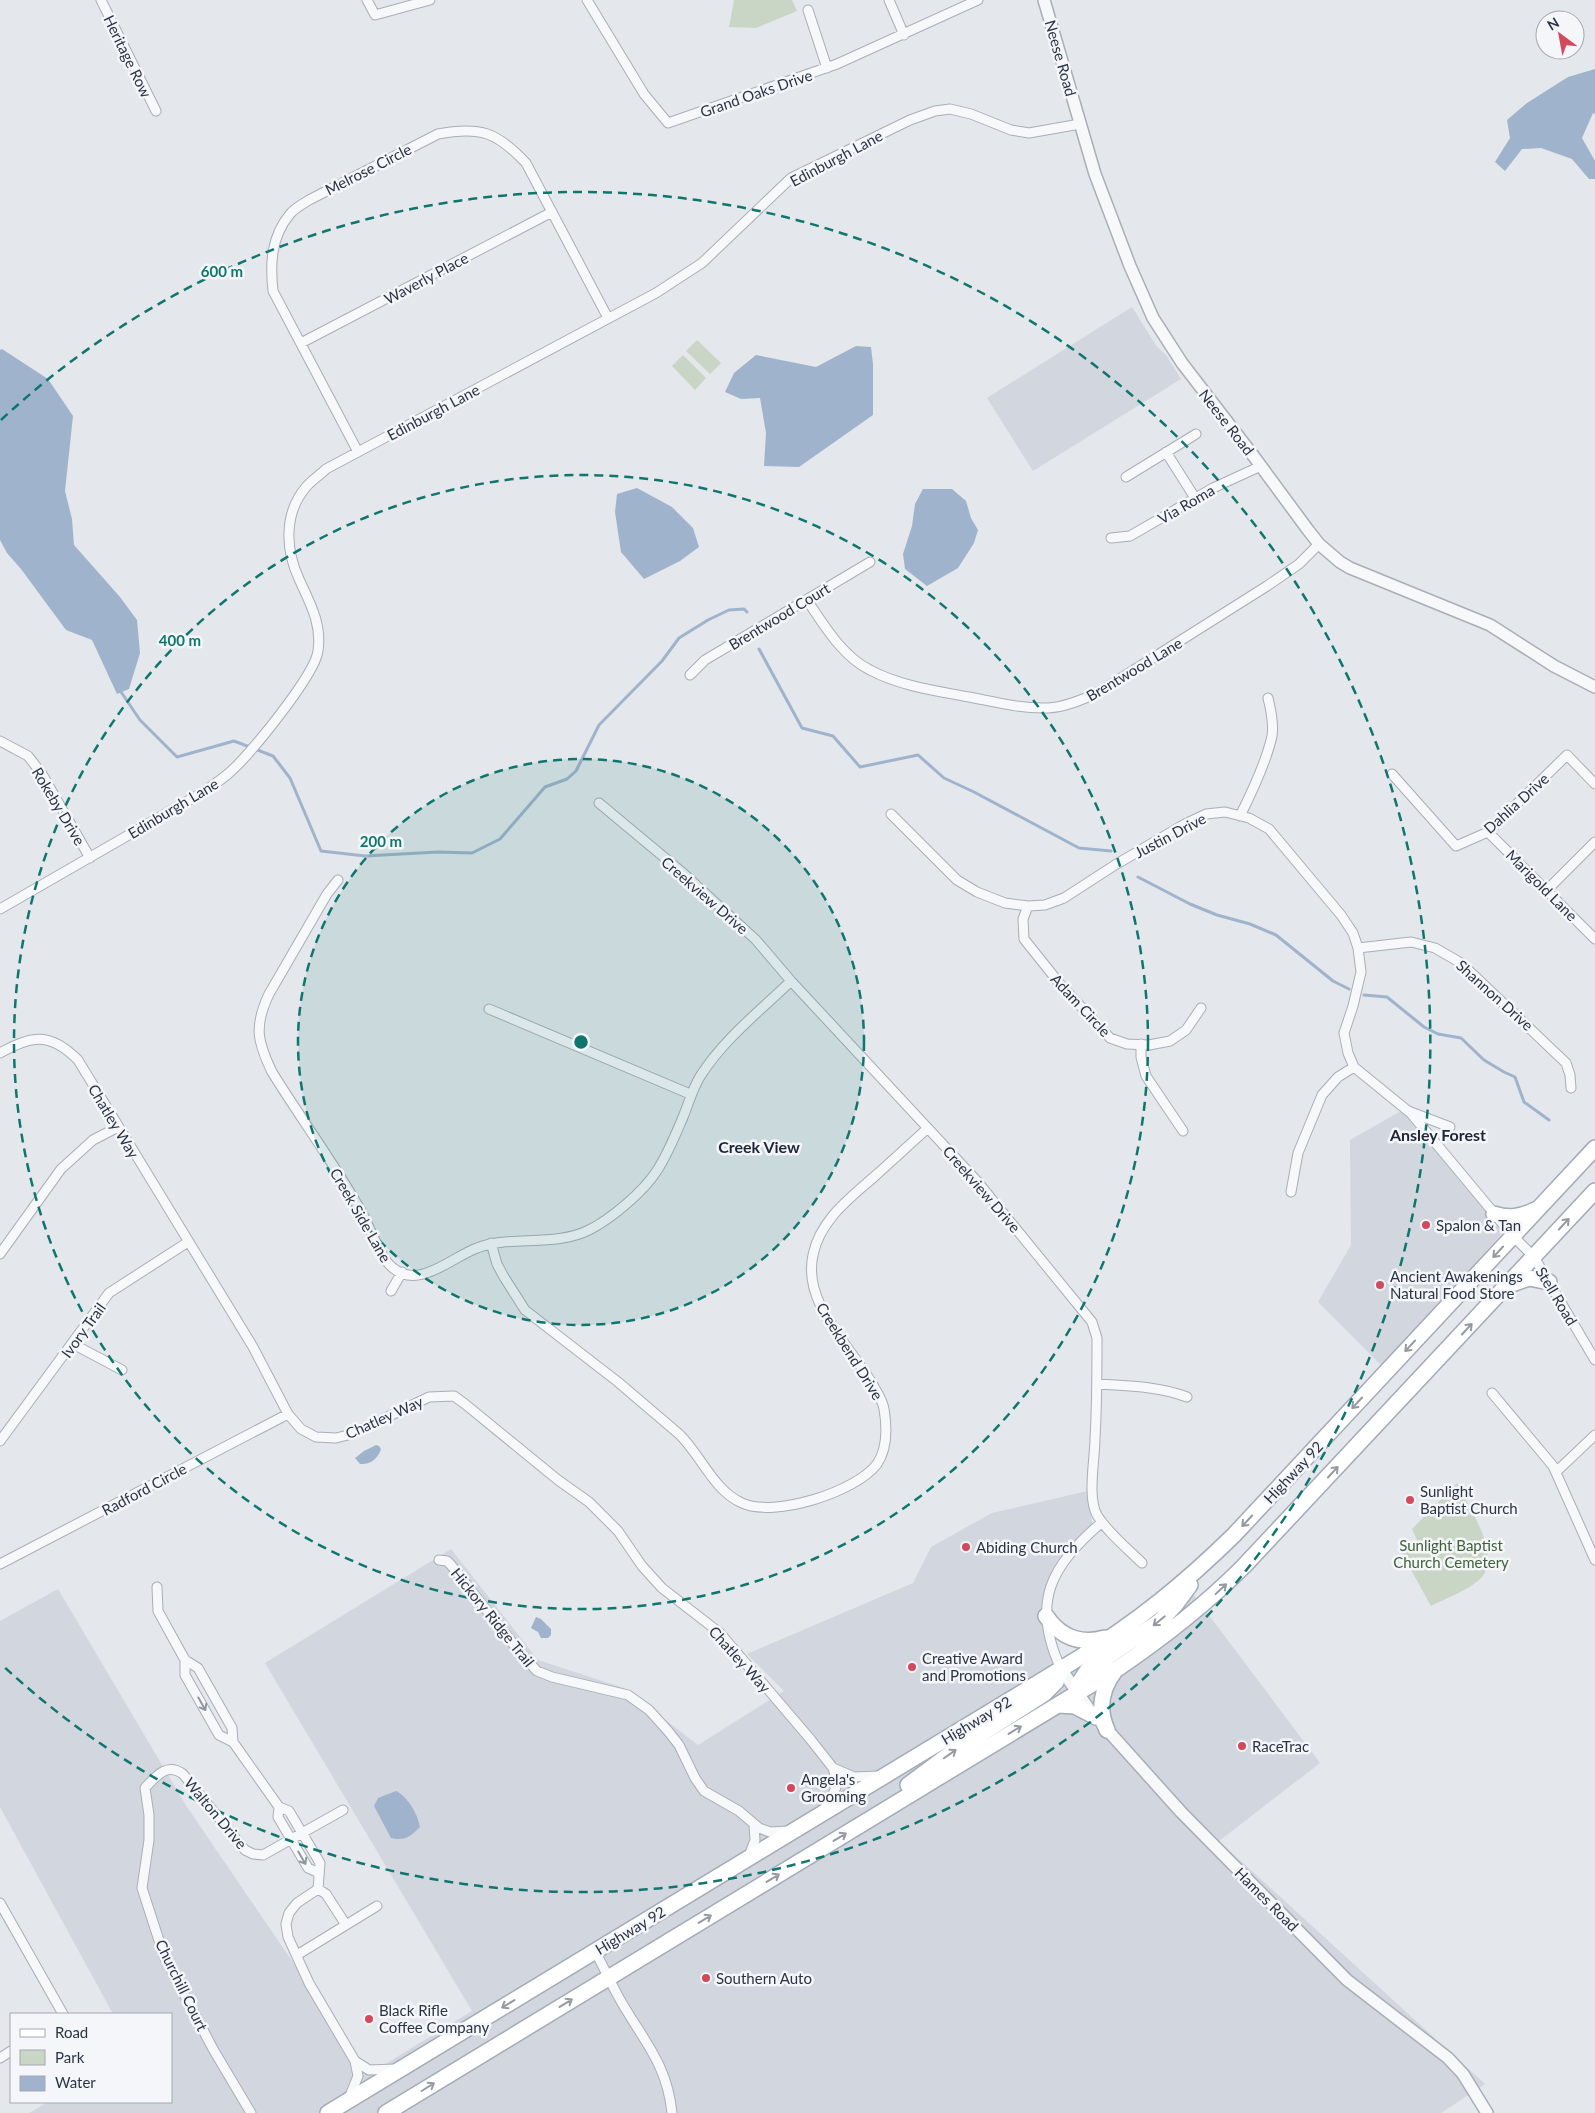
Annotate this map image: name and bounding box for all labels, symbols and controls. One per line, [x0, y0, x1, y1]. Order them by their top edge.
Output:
north arrow [1535, 10, 1585, 60]
street label: Heritage Row [100, 12, 156, 100]
text: N [1544, 13, 1562, 34]
street label: Neese Road [1042, 18, 1080, 98]
street label: Grand Oaks Drive [698, 65, 814, 121]
street label: Edinburgh Lane [787, 126, 885, 190]
street label: Melrose Circle [322, 140, 414, 198]
street label: Waverly Place [381, 248, 471, 308]
text: 600 m [201, 262, 243, 280]
street label: Edinburgh Lane [384, 380, 482, 444]
street label: Neese Road [1196, 385, 1258, 459]
street label: Via Roma [1155, 481, 1217, 527]
street label: Brentwood Court [725, 578, 833, 653]
text: 400 m [159, 631, 201, 649]
street label: Brentwood Lane [1083, 633, 1185, 705]
street label: Rokeby Drive [29, 764, 89, 848]
street label: Dahlia Drive [1480, 769, 1552, 837]
street label: Edinburgh Lane [125, 774, 222, 842]
street label: Justin Drive [1131, 809, 1209, 861]
text: 200 m [360, 832, 402, 850]
street label: Marigold Lane [1503, 846, 1582, 925]
street label: Creekview Drive [658, 852, 752, 938]
street label: Shannon Drive [1453, 956, 1537, 1034]
street label: Adam Circle [1047, 970, 1115, 1040]
centre of rings [572, 1033, 590, 1051]
street label: Chatley Way [85, 1081, 143, 1161]
district label: Ansley Forest [1389, 1125, 1486, 1144]
district label: Creek View [718, 1137, 800, 1156]
street label: Creekview Drive [939, 1142, 1025, 1236]
street label: Creek Side Lane [327, 1165, 395, 1265]
place label: Spalon & Tan [1436, 1216, 1521, 1234]
one-way arrow [1558, 1218, 1570, 1230]
marker: Spalon & Tan [1420, 1219, 1432, 1231]
one-way arrow [1492, 1245, 1504, 1258]
street label: Stell Road [1532, 1263, 1582, 1329]
place label: Ancient Awakenings Natural Food Store [1390, 1267, 1523, 1302]
marker: Ancient Awakenings Natural Food Store [1374, 1279, 1386, 1291]
street label: Ivory Trail [57, 1299, 109, 1361]
street label: Creekbend Drive [813, 1299, 887, 1403]
one-way arrow [1461, 1322, 1473, 1335]
one-way arrow [1404, 1340, 1416, 1353]
street label: Chatley Way [342, 1392, 426, 1442]
one-way arrow [1352, 1396, 1363, 1409]
street label: Highway 92 [1260, 1437, 1326, 1507]
street label: Radford Circle [99, 1459, 190, 1519]
one-way arrow [1327, 1466, 1339, 1478]
place label: Sunlight Baptist Church [1420, 1482, 1518, 1517]
marker: Sunlight Baptist Church [1404, 1494, 1416, 1506]
one-way arrow [1241, 1515, 1253, 1528]
park label: Sunlight Baptist Church Cemetery [1393, 1536, 1509, 1571]
place label: Abiding Church [976, 1538, 1078, 1556]
marker: Abiding Church [960, 1541, 972, 1553]
street label: Hickory Ridge Trail [448, 1564, 538, 1670]
one-way arrow [1214, 1583, 1227, 1595]
one-way arrow [1153, 1615, 1166, 1626]
street label: Chatley Way [706, 1622, 775, 1696]
place label: Creative Award and Promotions [922, 1649, 1026, 1684]
marker: Creative Award and Promotions [906, 1661, 918, 1673]
street label: Highway 92 [938, 1692, 1014, 1748]
one-way arrow [197, 1697, 207, 1711]
one-way arrow [1007, 1725, 1021, 1735]
place label: RaceTrac [1252, 1737, 1309, 1755]
marker: RaceTrac [1236, 1740, 1248, 1752]
one-way arrow [943, 1749, 957, 1759]
place label: Angela's Grooming [801, 1770, 866, 1805]
street label: Walton Drive [181, 1774, 251, 1852]
marker: Angela's Grooming [785, 1782, 797, 1794]
one-way arrow [833, 1831, 847, 1841]
one-way arrow [298, 1851, 308, 1865]
street label: Hames Road [1231, 1863, 1303, 1935]
one-way arrow [766, 1872, 780, 1883]
street label: Highway 92 [592, 1902, 668, 1958]
one-way arrow [698, 1913, 712, 1923]
street label: Churchill Court [152, 1936, 212, 2034]
place label: Southern Auto [716, 1969, 812, 1987]
marker: Southern Auto [700, 1972, 712, 1984]
one-way arrow [559, 1998, 573, 2008]
one-way arrow [502, 2000, 516, 2010]
place label: Black Rifle Coffee Company [379, 2001, 489, 2036]
legend [10, 2013, 172, 2103]
marker: Black Rifle Coffee Company [363, 2013, 375, 2025]
text: Road [55, 2023, 88, 2041]
text: Park [55, 2048, 85, 2066]
text: Water [55, 2073, 96, 2091]
one-way arrow [420, 2082, 434, 2092]

